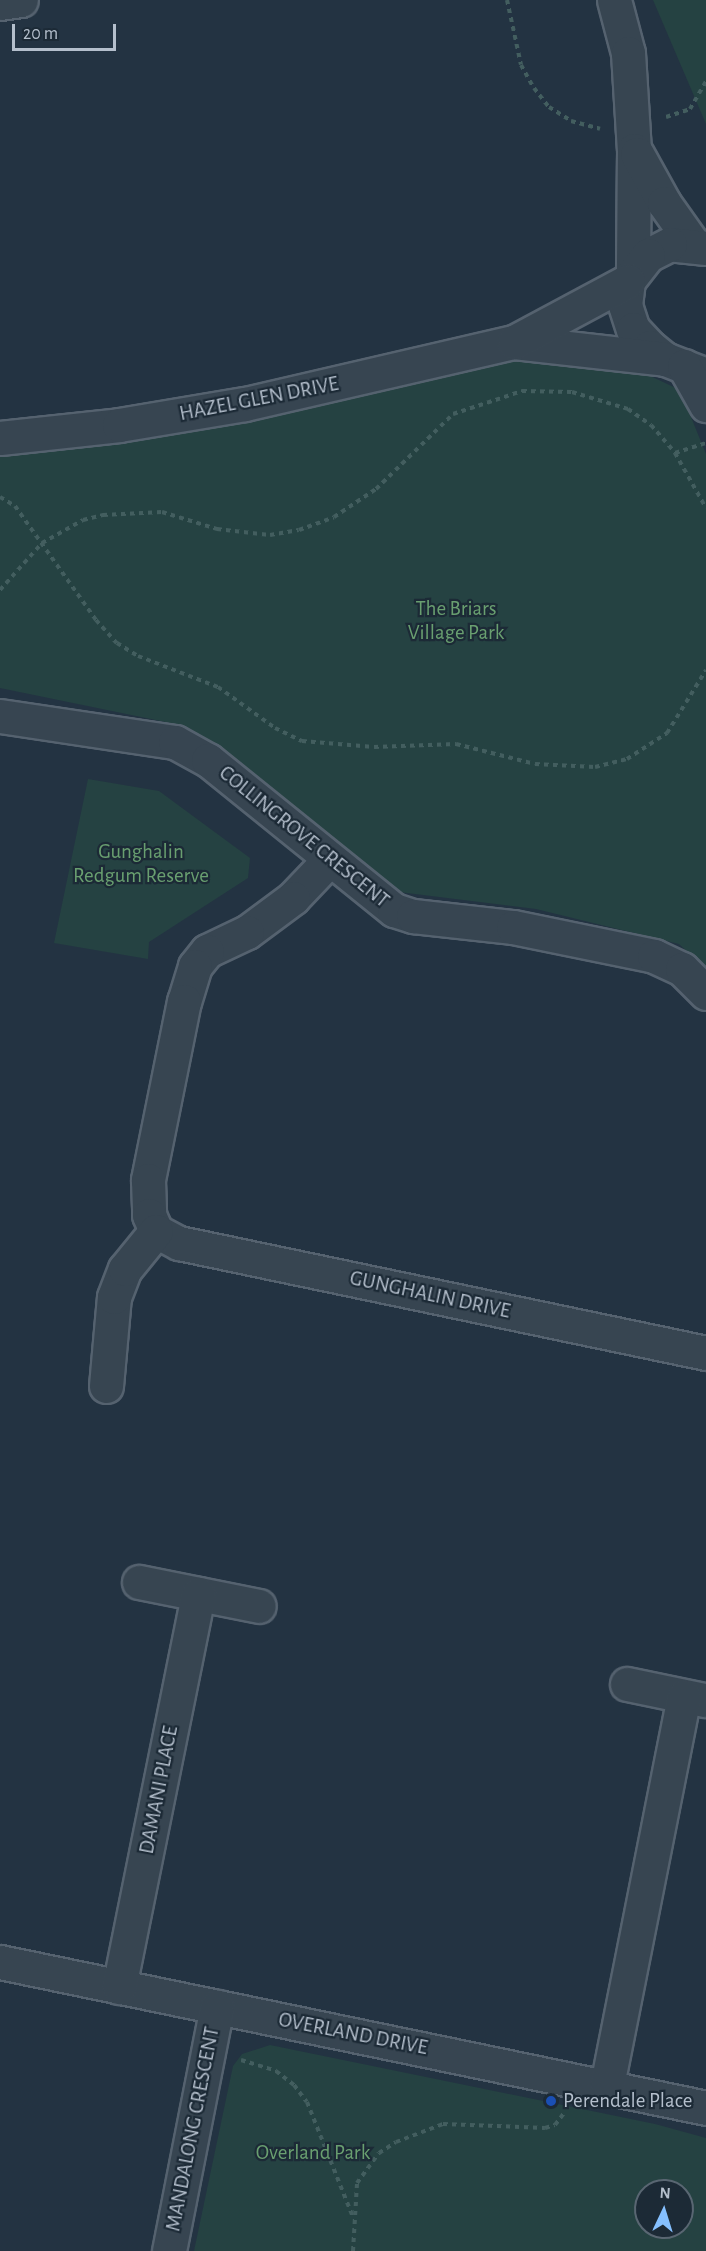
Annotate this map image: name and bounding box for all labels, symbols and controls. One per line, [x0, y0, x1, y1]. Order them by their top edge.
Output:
scale bar [15, 12, 118, 50]
text: 20 m [23, 25, 58, 43]
street label: HAZEL GLEN DRIVE [177, 371, 341, 427]
park label: The Briars Village Park [408, 596, 504, 646]
street label: COLLINGROVE CRESCENT [214, 761, 394, 913]
park label: Gunghalin Redgum Reserve [73, 839, 209, 889]
street label: GUNGHALIN DRIVE [347, 1266, 513, 1324]
street label: DAMANI PLACE [134, 1724, 184, 1856]
street label: OVERLAND DRIVE [276, 2007, 430, 2061]
street label: MANDALONG CRESCENT [161, 2025, 225, 2233]
place label: Perendale Place [563, 2088, 692, 2114]
marker: Perendale Place [544, 2094, 558, 2108]
park label: Overland Park [256, 2140, 370, 2166]
north arrow [634, 2179, 694, 2239]
text: N [659, 2185, 671, 2201]

